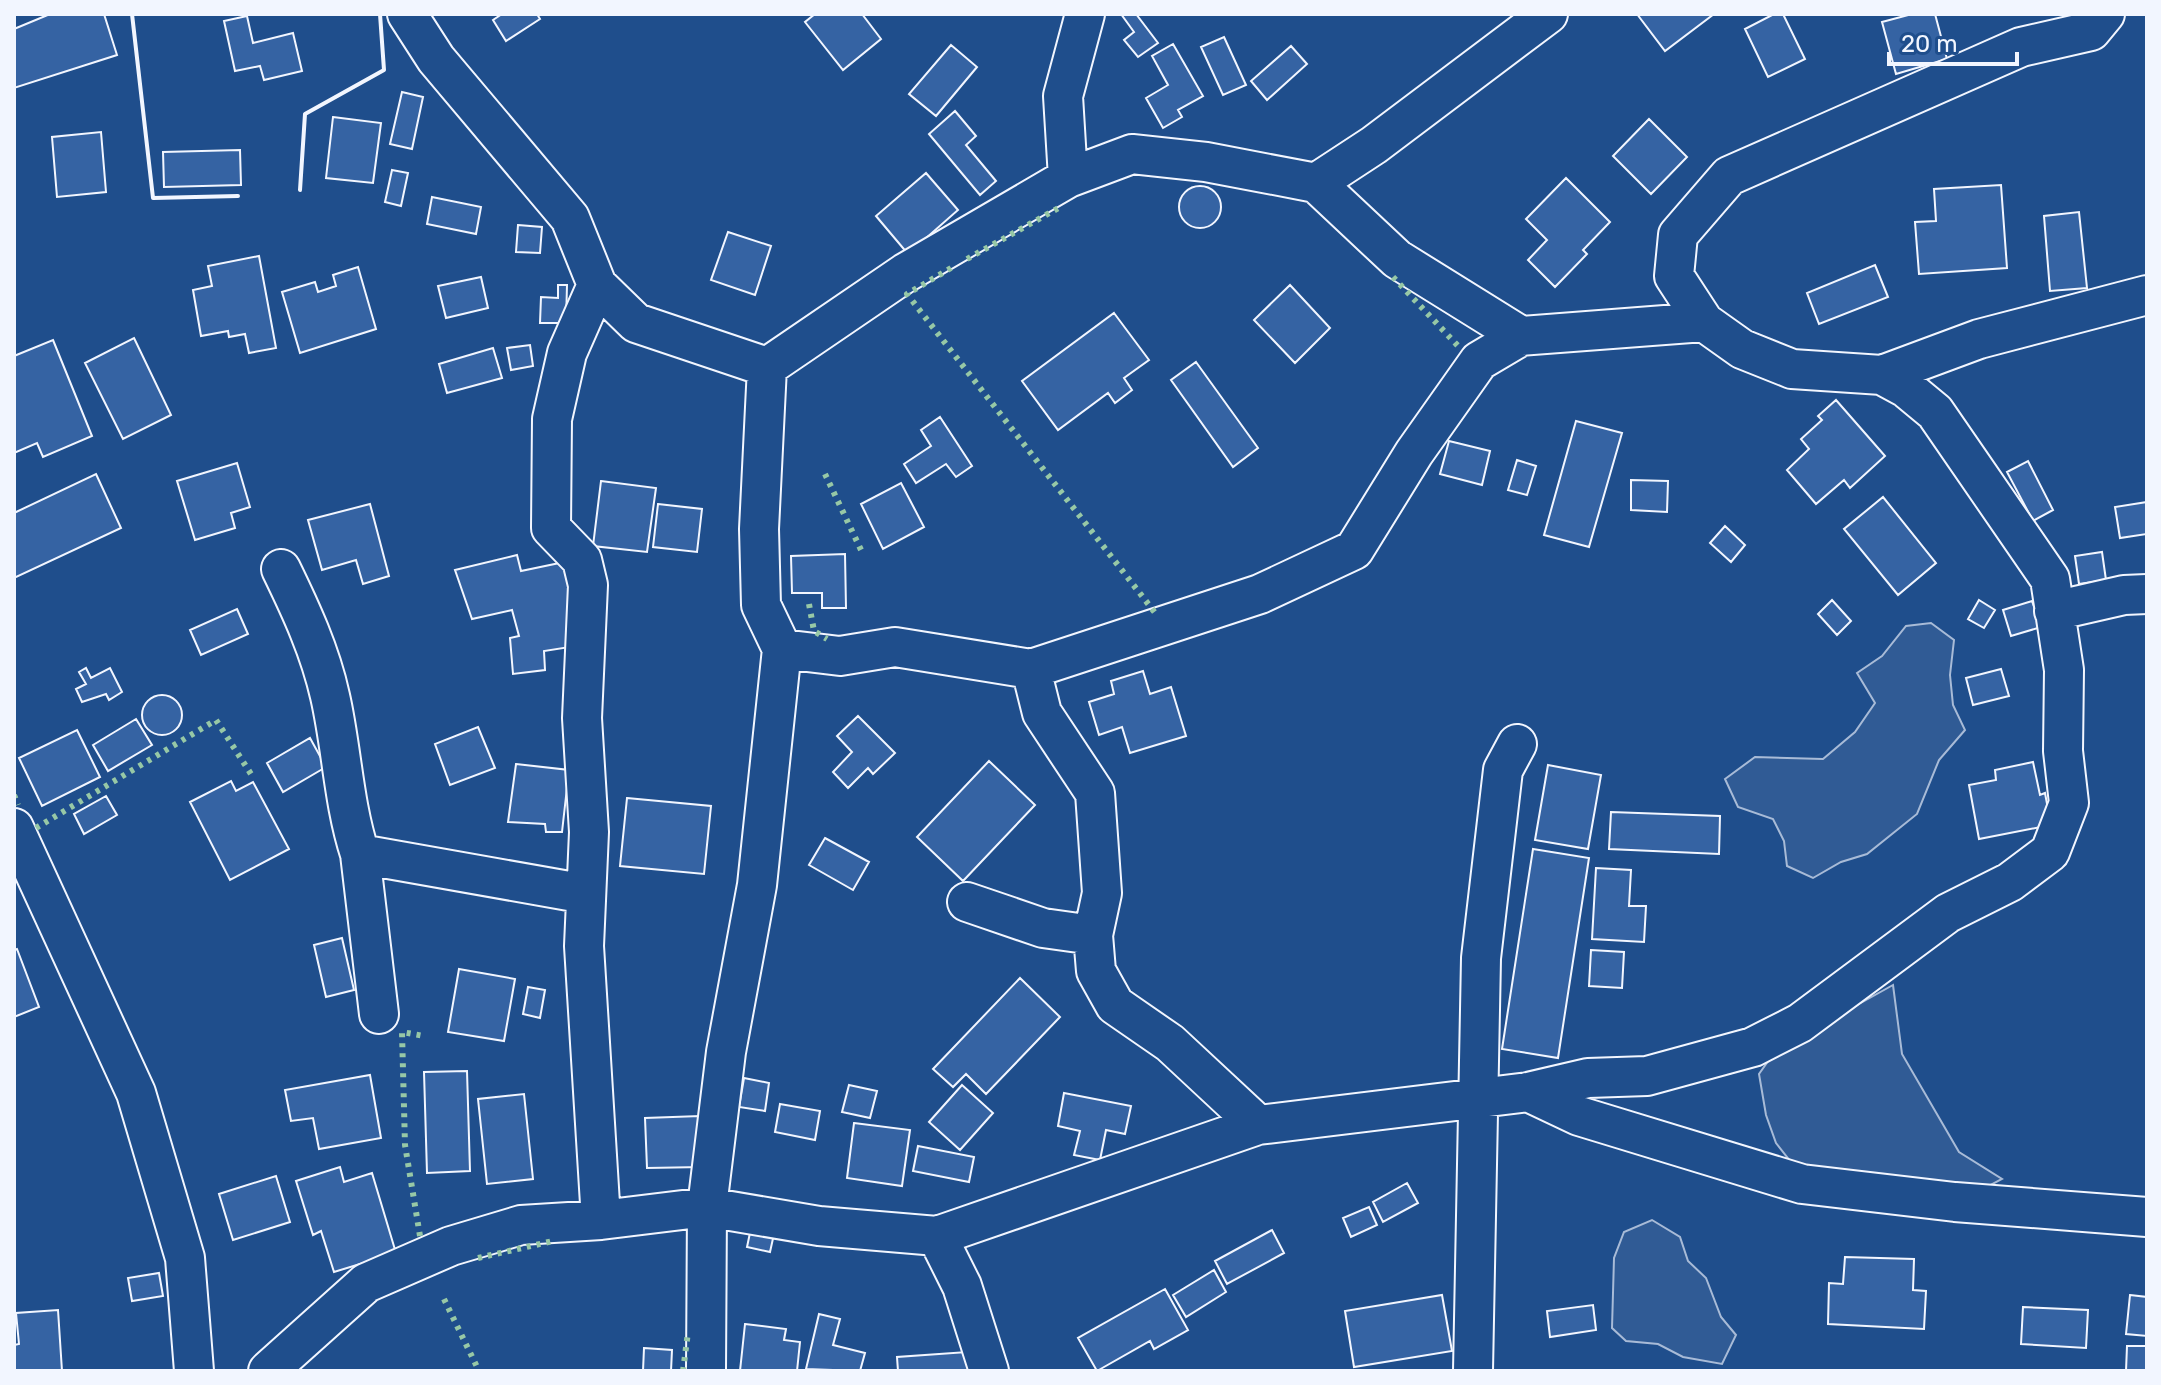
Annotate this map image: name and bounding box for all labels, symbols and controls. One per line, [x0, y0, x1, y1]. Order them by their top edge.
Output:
scale bar [1889, 16, 2017, 66]
text: 20 m [1901, 30, 1958, 58]

